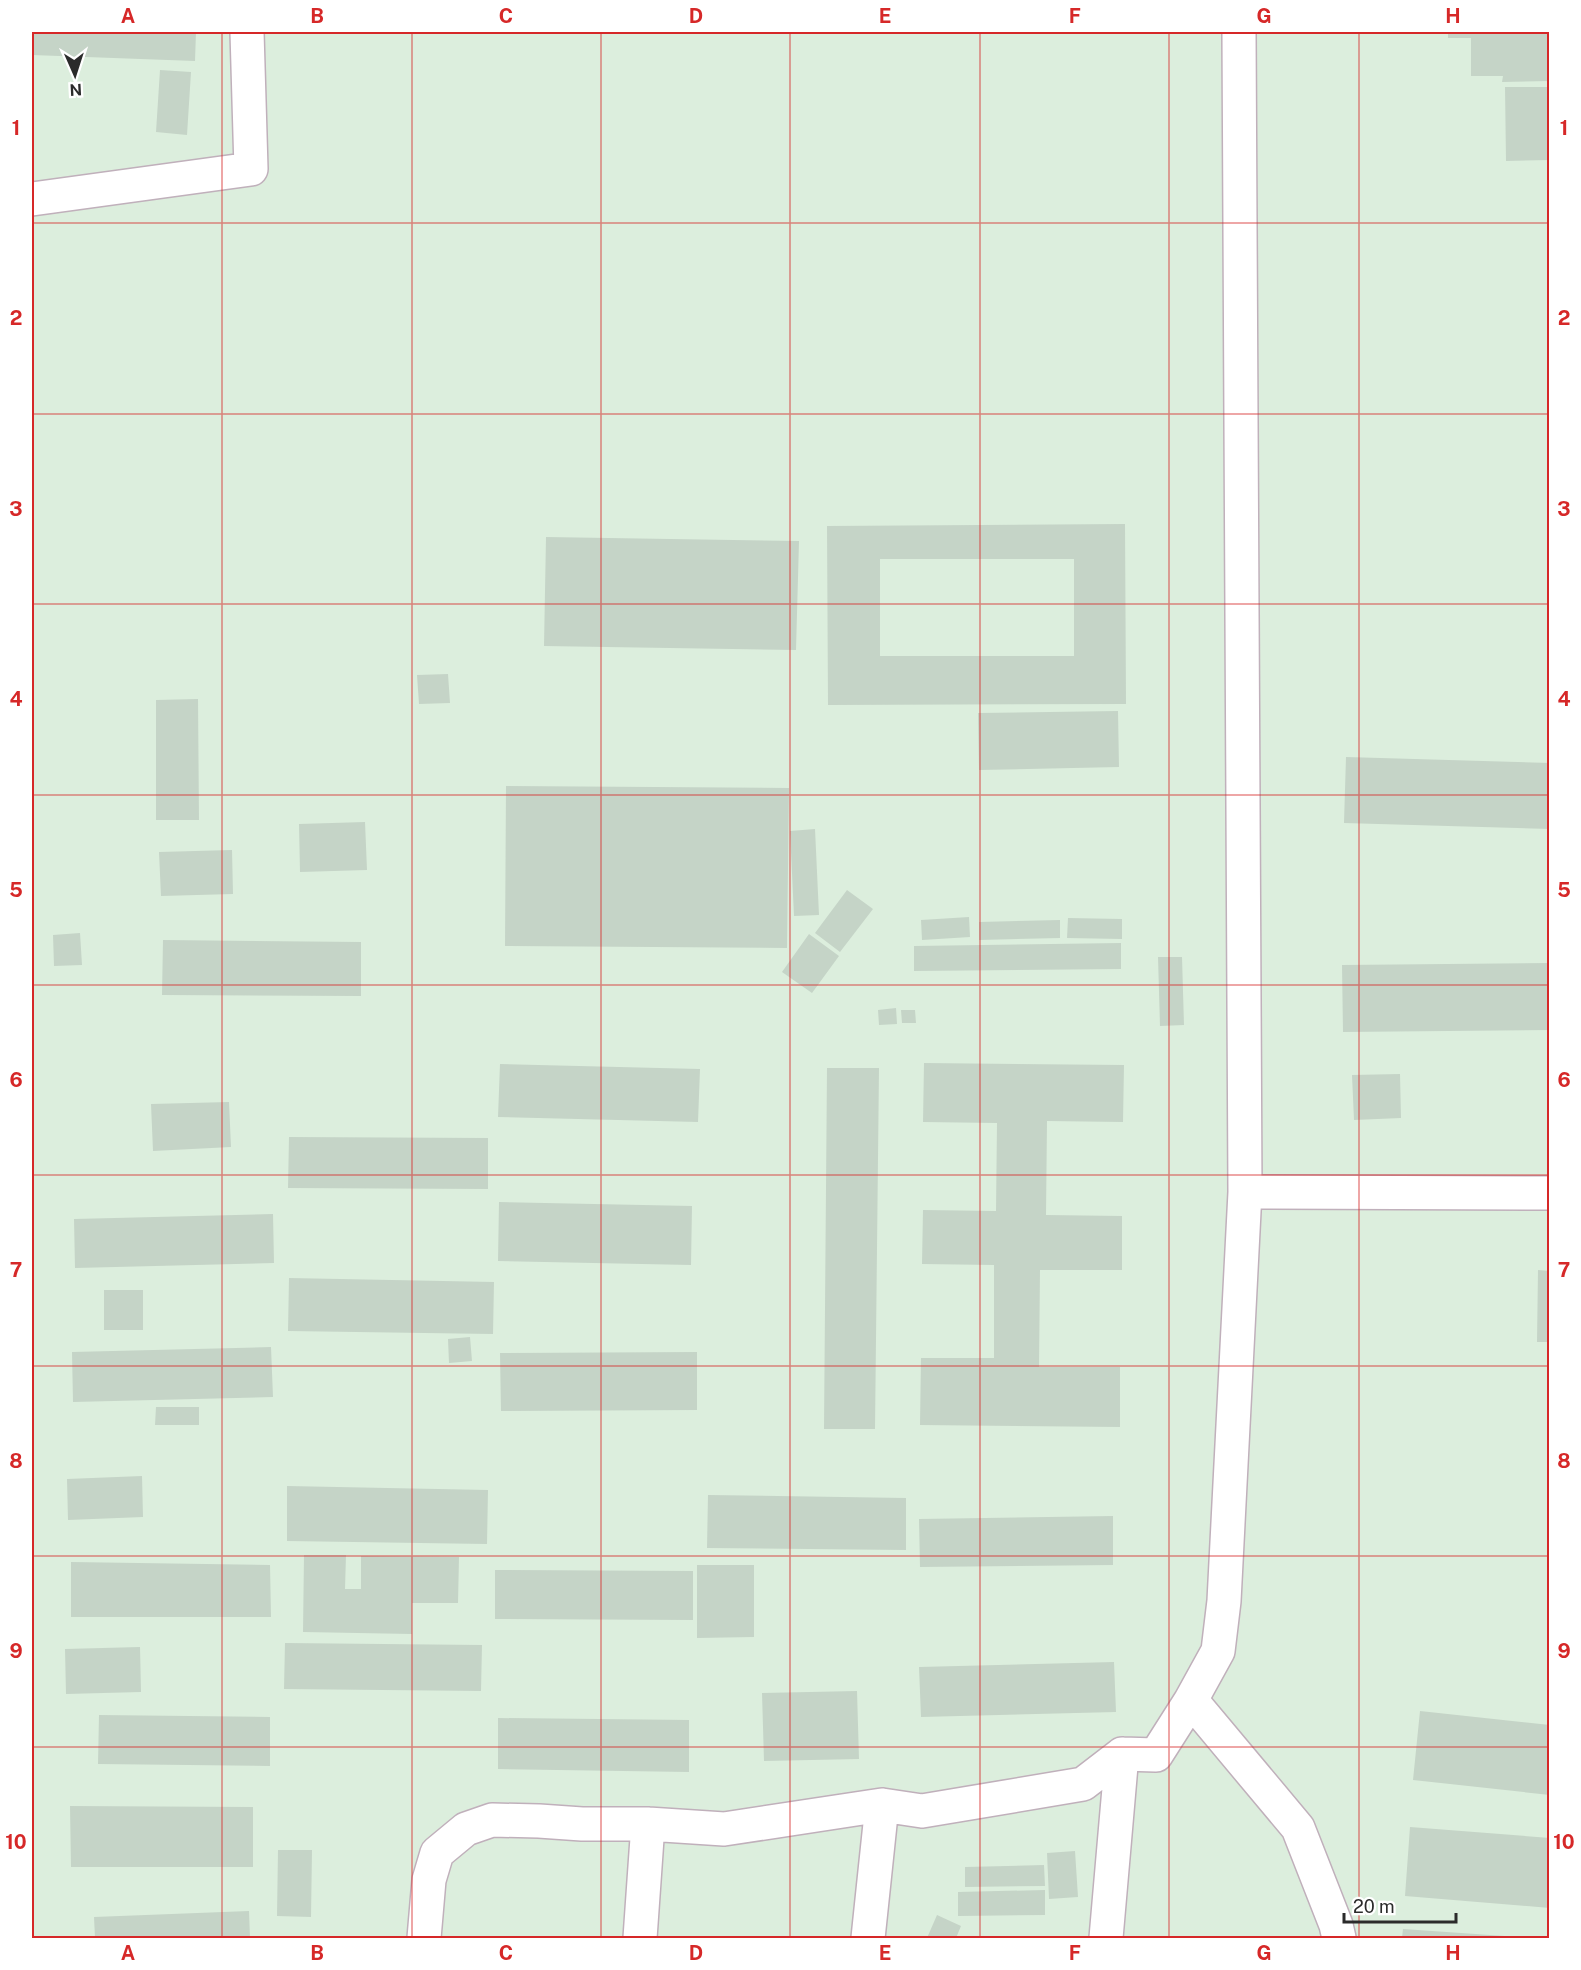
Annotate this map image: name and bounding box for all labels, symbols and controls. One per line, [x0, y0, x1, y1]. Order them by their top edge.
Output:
text: A [121, 4, 135, 28]
text: B [310, 4, 324, 28]
text: C [499, 4, 513, 28]
text: D [689, 4, 703, 28]
text: E [879, 4, 891, 28]
text: F [1069, 4, 1081, 28]
text: G [1256, 4, 1272, 28]
text: H [1445, 4, 1461, 28]
north arrow [45, 45, 105, 105]
text: N [69, 80, 83, 99]
text: 1 [12, 116, 20, 140]
text: 1 [1560, 116, 1568, 140]
text: 2 [10, 306, 22, 330]
text: 2 [1558, 306, 1570, 330]
text: 3 [9, 497, 23, 521]
text: 3 [1557, 497, 1571, 521]
text: 4 [9, 687, 23, 711]
text: 4 [1557, 687, 1571, 711]
text: 5 [9, 878, 23, 902]
text: 5 [1557, 878, 1571, 902]
text: 6 [9, 1068, 23, 1092]
text: 6 [1557, 1068, 1571, 1092]
text: 7 [10, 1258, 22, 1282]
text: 7 [1558, 1258, 1570, 1282]
text: 8 [9, 1449, 23, 1473]
text: 8 [1557, 1449, 1571, 1473]
text: 9 [9, 1639, 23, 1663]
text: 9 [1557, 1639, 1571, 1663]
text: 10 [5, 1830, 27, 1854]
text: 10 [1553, 1830, 1575, 1854]
scale bar [1344, 1886, 1456, 1924]
text: 20 m [1353, 1896, 1395, 1917]
text: A [121, 1941, 135, 1965]
text: B [310, 1941, 324, 1965]
text: C [499, 1941, 513, 1965]
text: D [689, 1941, 703, 1965]
text: E [879, 1941, 891, 1965]
text: F [1069, 1941, 1081, 1965]
text: G [1256, 1941, 1272, 1965]
text: H [1445, 1941, 1461, 1965]

